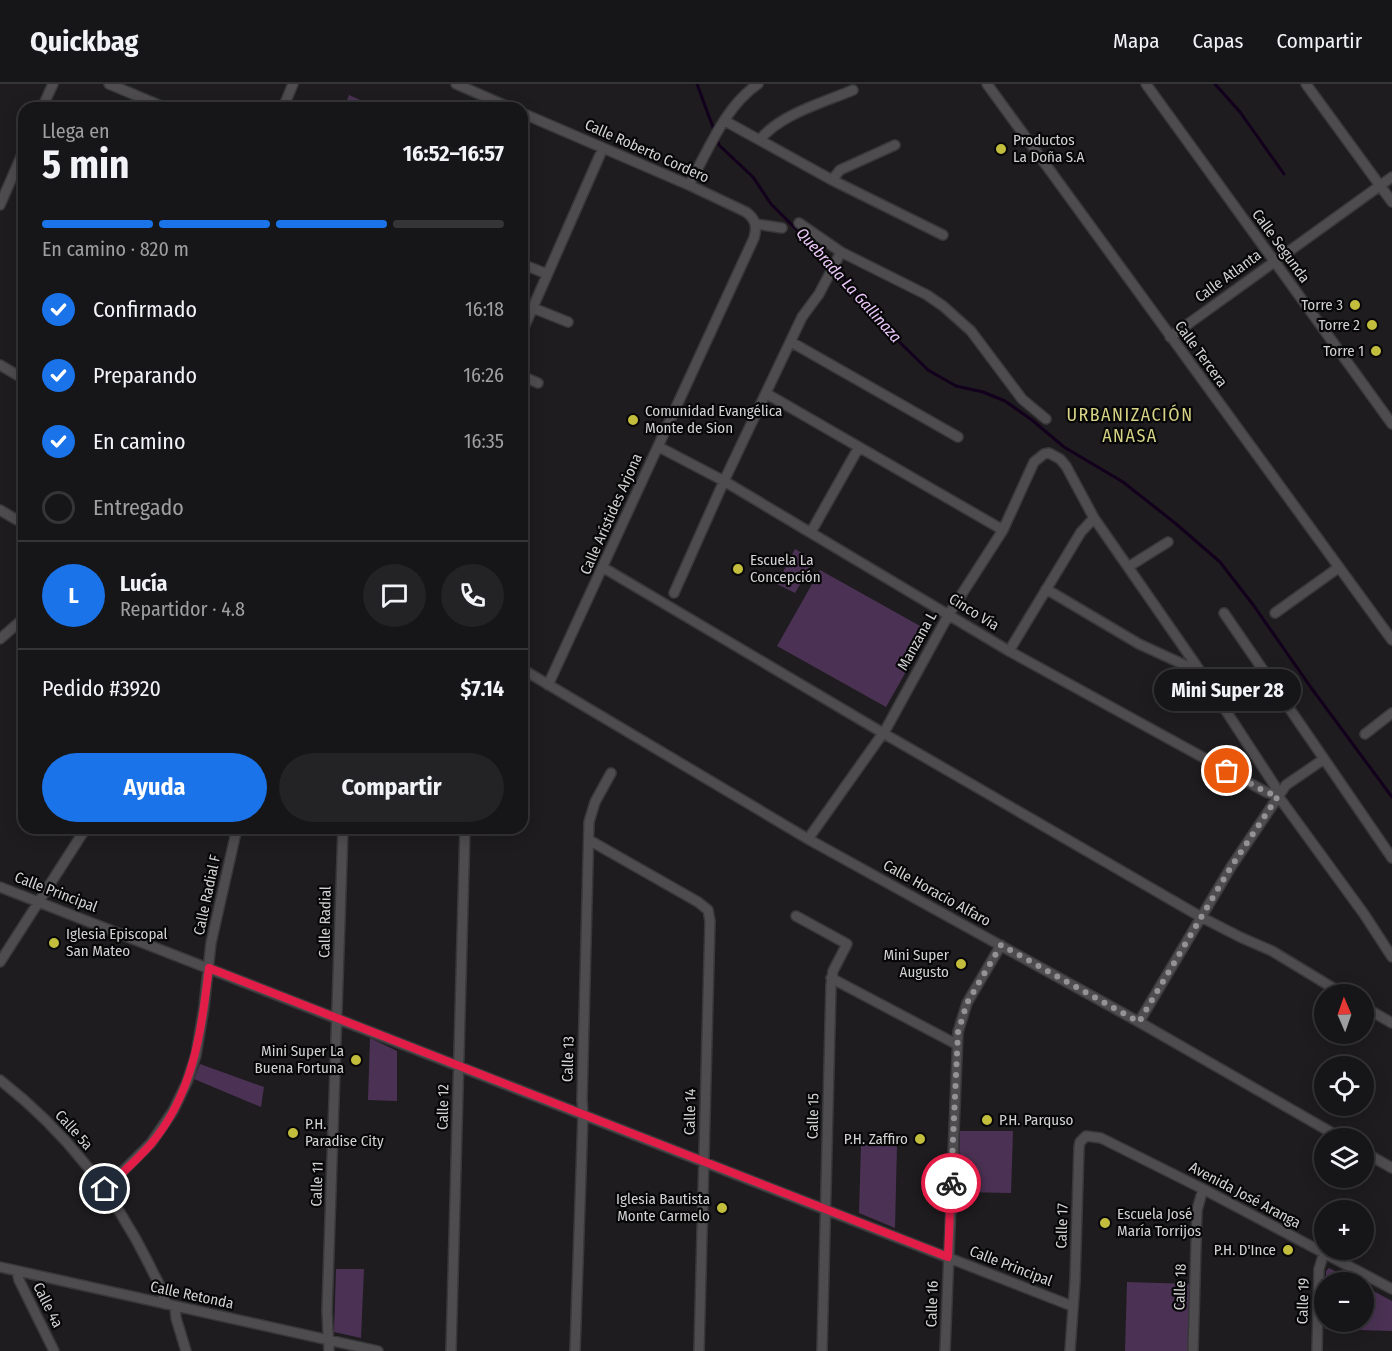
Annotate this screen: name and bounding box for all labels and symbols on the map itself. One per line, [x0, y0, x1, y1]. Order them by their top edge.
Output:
street label: Calle Roberto Cordero [582, 115, 712, 187]
place label: Productos La Doña S.A [1013, 131, 1084, 166]
marker: Productos La Doña S.A [994, 142, 1008, 156]
street label: Calle Segunda [1248, 206, 1314, 286]
water label: Quebrada La Gallinaza [792, 224, 906, 346]
street label: Calle Atlanta [1191, 246, 1265, 306]
place label: Torre 3 [1301, 296, 1343, 314]
marker: Torre 3 [1348, 298, 1362, 312]
place label: Torre 2 [1318, 316, 1360, 334]
street label: Calle Tercera [1171, 317, 1231, 391]
marker: Torre 2 [1365, 318, 1379, 332]
place label: Torre 1 [1323, 342, 1364, 360]
marker: Torre 1 [1369, 344, 1383, 358]
place label: Comunidad Evangélica Monte de Sion [645, 402, 782, 437]
district label: URBANIZACIÓN ANASA [1066, 404, 1194, 447]
marker: Comunidad Evangélica Monte de Sion [626, 413, 640, 427]
street label: Calle Arístides Arjona [576, 451, 646, 577]
place label: Escuela La Concepción [750, 551, 821, 586]
marker: Escuela La Concepción [731, 562, 745, 576]
street label: Cinco Vía [946, 590, 1002, 634]
street label: Manzana L [894, 608, 941, 674]
callout: Mini Super 28 [1154, 669, 1300, 711]
pin [1201, 745, 1252, 796]
street label: Calle Radial F [190, 853, 224, 937]
street label: Calle Horacio Alfaro [880, 856, 994, 930]
street label: Calle Principal [12, 868, 100, 916]
street label: Calle Radial [315, 886, 335, 958]
place label: Iglesia Episcopal San Mateo [66, 925, 167, 960]
marker: Iglesia Episcopal San Mateo [47, 936, 61, 950]
place label: Mini Super Augusto [883, 946, 950, 981]
marker: Mini Super Augusto [954, 957, 968, 971]
north arrow [1314, 984, 1374, 1044]
street label: Calle 13 [558, 1035, 578, 1082]
place label: Mini Super La Buena Fortuna [255, 1042, 344, 1077]
marker: Mini Super La Buena Fortuna [349, 1053, 363, 1067]
street label: Calle 12 [434, 1084, 452, 1130]
street label: Calle 14 [681, 1089, 699, 1135]
street label: Calle 15 [804, 1093, 822, 1139]
street label: Calle 5a [51, 1106, 97, 1154]
place label: P.H. Parquso [999, 1111, 1074, 1129]
marker: P.H. Parquso [980, 1113, 994, 1127]
place label: P.H. Paradise City [305, 1115, 384, 1150]
marker: P.H. Paradise City [286, 1126, 300, 1140]
place label: P.H. Zaffiro [844, 1130, 908, 1148]
marker: P.H. Zaffiro [913, 1132, 927, 1146]
courier [921, 1153, 981, 1213]
street label: Avenida José Aranga [1186, 1158, 1304, 1232]
street label: Calle 11 [307, 1161, 327, 1207]
pin [79, 1163, 130, 1214]
place label: Iglesia Bautista Monte Carmelo [616, 1190, 710, 1225]
marker: Iglesia Bautista Monte Carmelo [715, 1201, 729, 1215]
street label: Calle 17 [1052, 1203, 1072, 1249]
place label: Escuela José María Torrijos [1117, 1205, 1201, 1240]
marker: Escuela José María Torrijos [1098, 1216, 1112, 1230]
place label: P.H. D'Ince [1214, 1241, 1276, 1259]
street label: Calle Principal [967, 1242, 1055, 1290]
marker: P.H. D'Ince [1281, 1243, 1295, 1257]
street label: Calle 18 [1170, 1263, 1190, 1311]
street label: Calle Retonda [149, 1277, 235, 1313]
street label: Calle 19 [1293, 1277, 1313, 1325]
street label: Calle 4a [29, 1280, 67, 1330]
street label: Calle 16 [922, 1280, 942, 1328]

